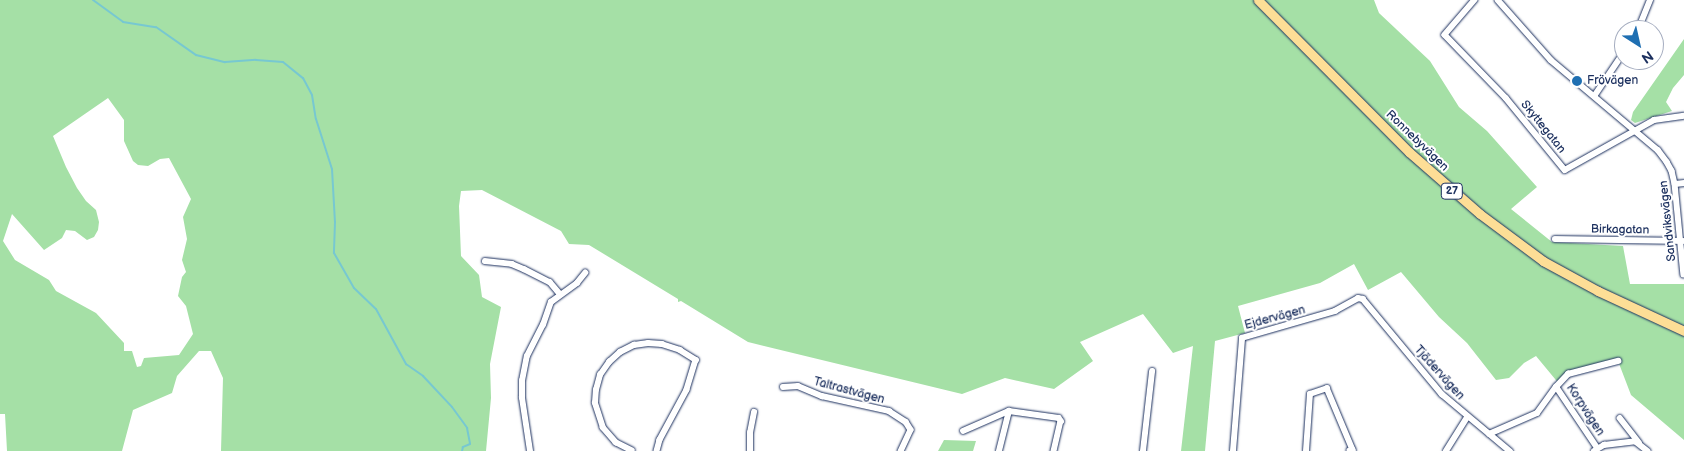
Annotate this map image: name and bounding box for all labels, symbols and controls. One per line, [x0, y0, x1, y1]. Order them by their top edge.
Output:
north arrow [1614, 20, 1664, 70]
text: N [1638, 47, 1657, 67]
place label: Frövägen [1587, 74, 1638, 88]
marker: Frövägen [1571, 75, 1583, 87]
street label: Skyttegatan [1517, 98, 1569, 156]
street label: Ronnebyvägen [1383, 108, 1451, 174]
street label: Sandviksvägen [1657, 180, 1679, 262]
road number: 27 [1441, 182, 1463, 200]
street label: Birkagatan [1591, 222, 1649, 238]
street label: Ejdervägen [1243, 303, 1307, 333]
street label: Tjädervägen [1411, 343, 1467, 403]
street label: Taltrastvägen [812, 375, 886, 407]
street label: Korpvägen [1563, 381, 1607, 439]

